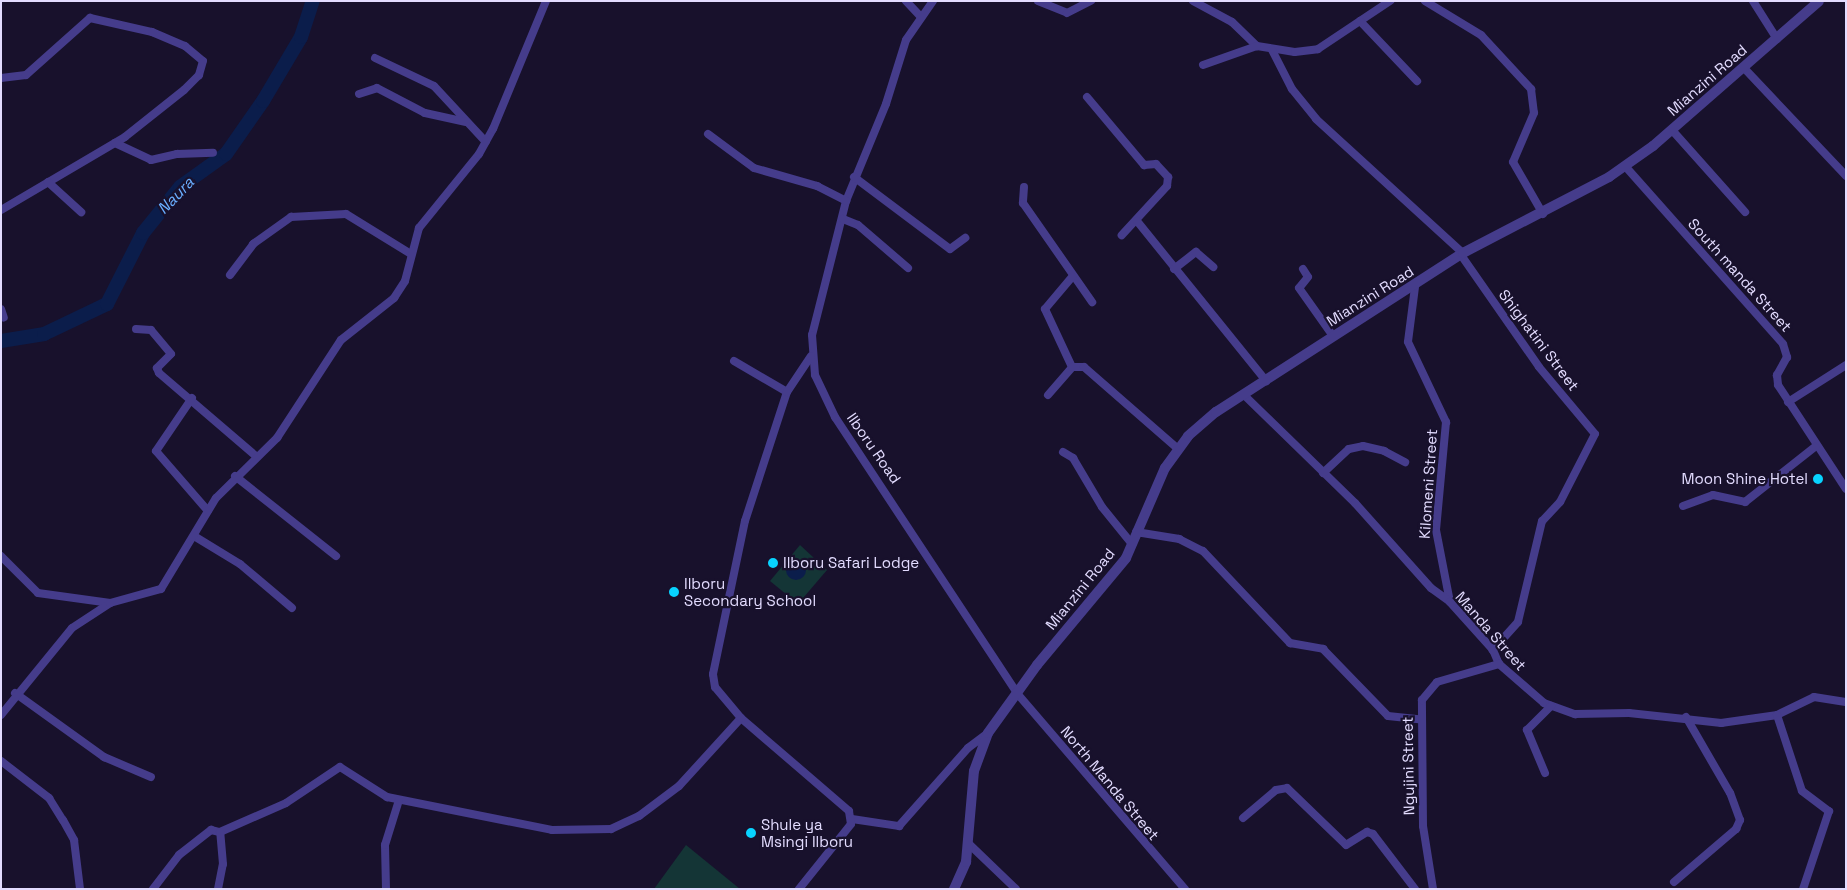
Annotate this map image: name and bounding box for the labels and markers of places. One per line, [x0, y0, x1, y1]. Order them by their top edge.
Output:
place label: Moon Shine Hotel [1681, 470, 1808, 488]
marker: Moon Shine Hotel [1812, 473, 1824, 485]
place label: Ilboru Safari Lodge [783, 554, 919, 572]
marker: Ilboru Safari Lodge [767, 557, 779, 569]
place label: Ilboru Secondary School [684, 574, 816, 609]
marker: Ilboru Secondary School [668, 586, 680, 598]
place label: Shule ya Msingi Ilboru [761, 815, 853, 850]
marker: Shule ya Msingi Ilboru [745, 827, 757, 839]

